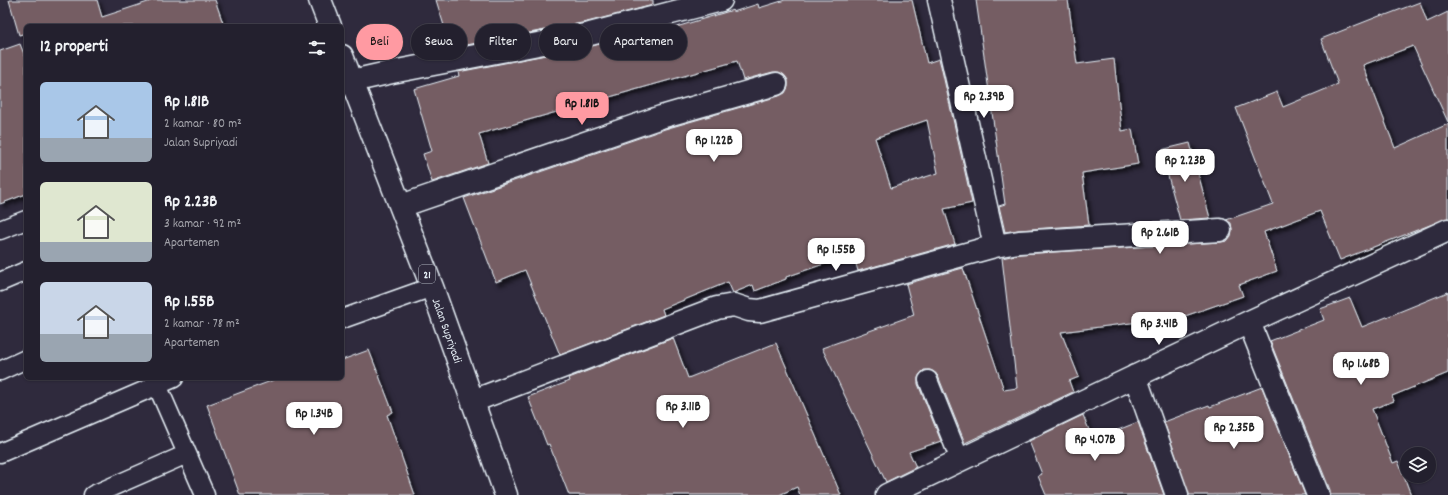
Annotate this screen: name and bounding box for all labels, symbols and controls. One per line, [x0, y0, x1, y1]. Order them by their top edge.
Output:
chip: Beli [356, 24, 403, 60]
chip: Sewa [411, 24, 467, 60]
chip: Filter [475, 24, 531, 60]
chip: Baru [539, 24, 592, 60]
chip: Apartemen [600, 24, 687, 60]
text: 12 properti [40, 36, 108, 60]
icon: filters [306, 37, 328, 59]
pin: Rp 2.39B [943, 85, 1025, 119]
text: Rp 2.39B [963, 88, 1005, 107]
text: Rp 1.81B [164, 91, 209, 115]
pin: Rp 1.81B [541, 92, 623, 126]
text: Rp 1.81B [565, 95, 599, 114]
icon: home [72, 98, 120, 146]
text: 2 kamar · 80 m² [164, 115, 242, 134]
pin: Rp 1.22B [673, 129, 755, 163]
text: Rp 1.22B [695, 132, 733, 151]
text: Jalan Supriyadi [164, 134, 237, 153]
pin: Rp 2.23B [1144, 149, 1226, 183]
text: Rp 2.23B [1165, 152, 1205, 171]
text: Rp 2.23B [164, 191, 217, 215]
icon: home [72, 198, 120, 246]
text: 3 kamar · 92 m² [164, 215, 241, 234]
pin: Rp 2.61B [1119, 221, 1201, 255]
text: Rp 2.61B [1141, 224, 1179, 243]
text: Apartemen [164, 234, 219, 253]
pin: Rp 1.55B [795, 238, 877, 272]
text: Rp 1.55B [817, 241, 855, 260]
road number: 21 [419, 265, 435, 283]
text: Rp 1.55B [164, 291, 214, 315]
street label: Jalan Supriyadi [427, 296, 465, 366]
icon: home [72, 298, 120, 346]
pin: Rp 3.41B [1118, 312, 1200, 346]
text: 2 kamar · 78 m² [164, 315, 240, 334]
text: Rp 3.41B [1140, 315, 1178, 334]
text: Apartemen [164, 334, 219, 353]
pin: Rp 1.68B [1320, 352, 1402, 386]
text: Rp 1.68B [1342, 355, 1380, 374]
pin: Rp 3.11B [642, 395, 724, 429]
text: Rp 3.11B [665, 398, 701, 417]
pin: Rp 1.34B [273, 402, 355, 436]
text: Rp 1.34B [295, 405, 333, 424]
pin: Rp 2.35B [1193, 416, 1275, 450]
text: Rp 2.35B [1213, 419, 1255, 438]
pin: Rp 4.07B [1054, 428, 1136, 462]
text: Rp 4.07B [1074, 431, 1116, 450]
map controls [1400, 447, 1436, 483]
button: layers [1400, 447, 1436, 483]

